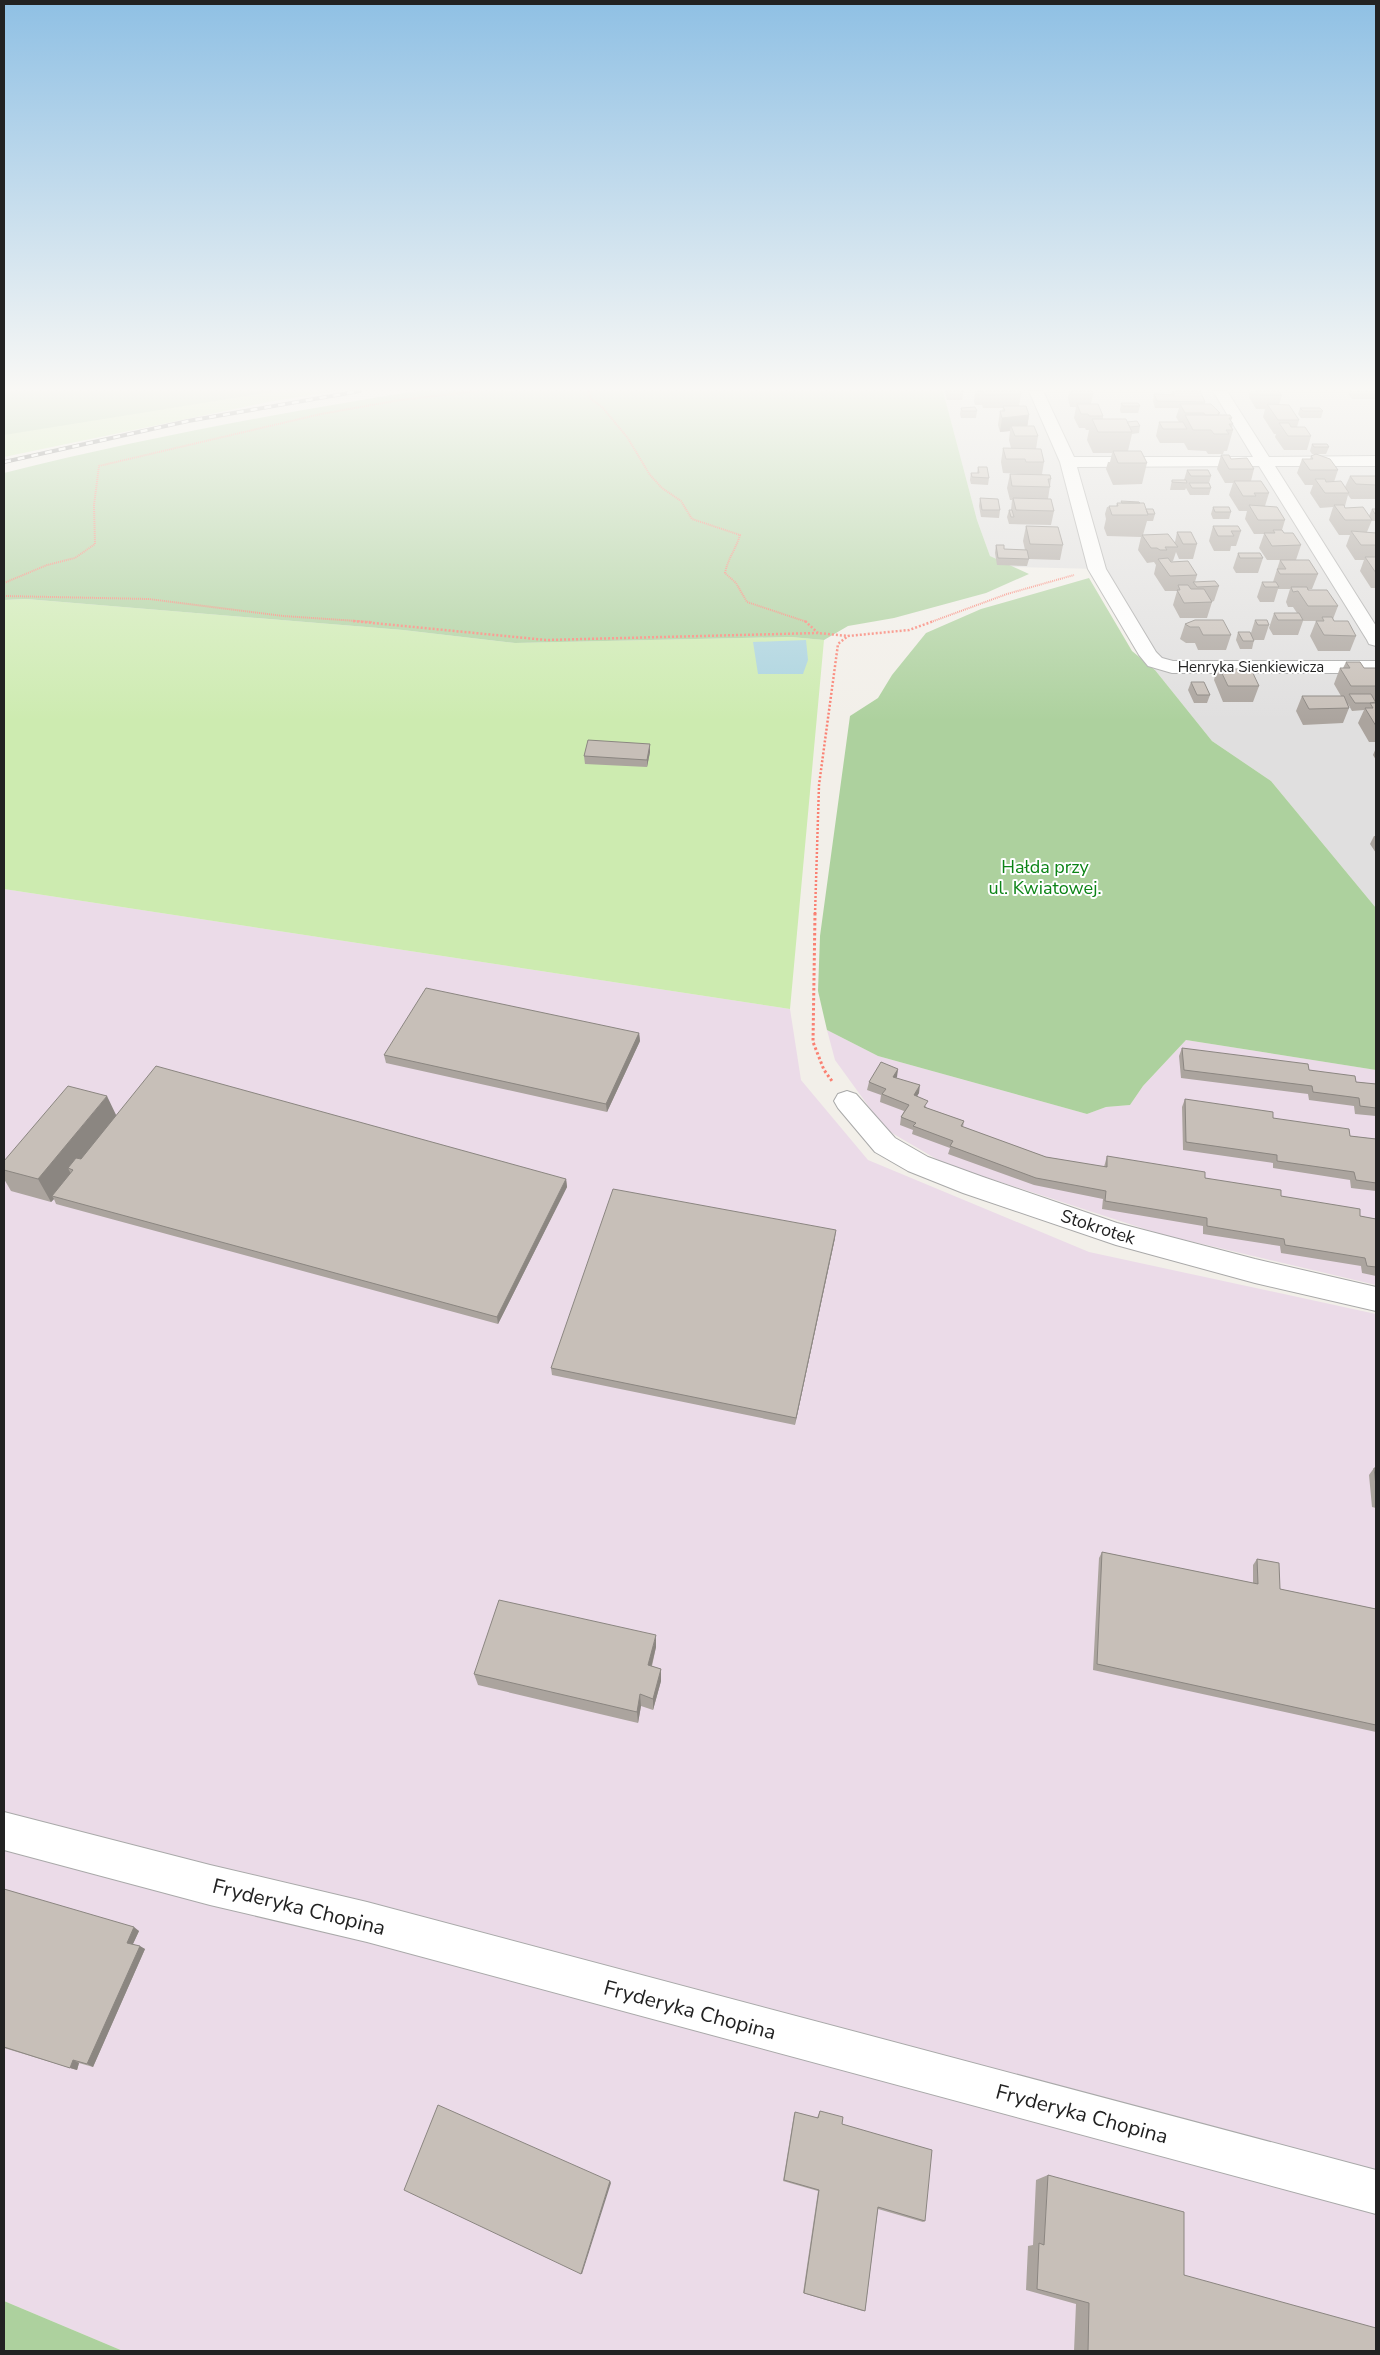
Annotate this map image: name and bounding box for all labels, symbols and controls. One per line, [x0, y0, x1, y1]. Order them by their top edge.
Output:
street label: Henryka Sienkiewicza [1178, 657, 1324, 677]
park label: Hałda przy ul. Kwiatowej. [989, 855, 1101, 900]
street label: Stokrotek [1058, 1204, 1139, 1251]
street label: Fryderyka Chopina [210, 1872, 388, 1942]
street label: Fryderyka Chopina [601, 1974, 779, 2046]
street label: Fryderyka Chopina [993, 2078, 1171, 2150]

